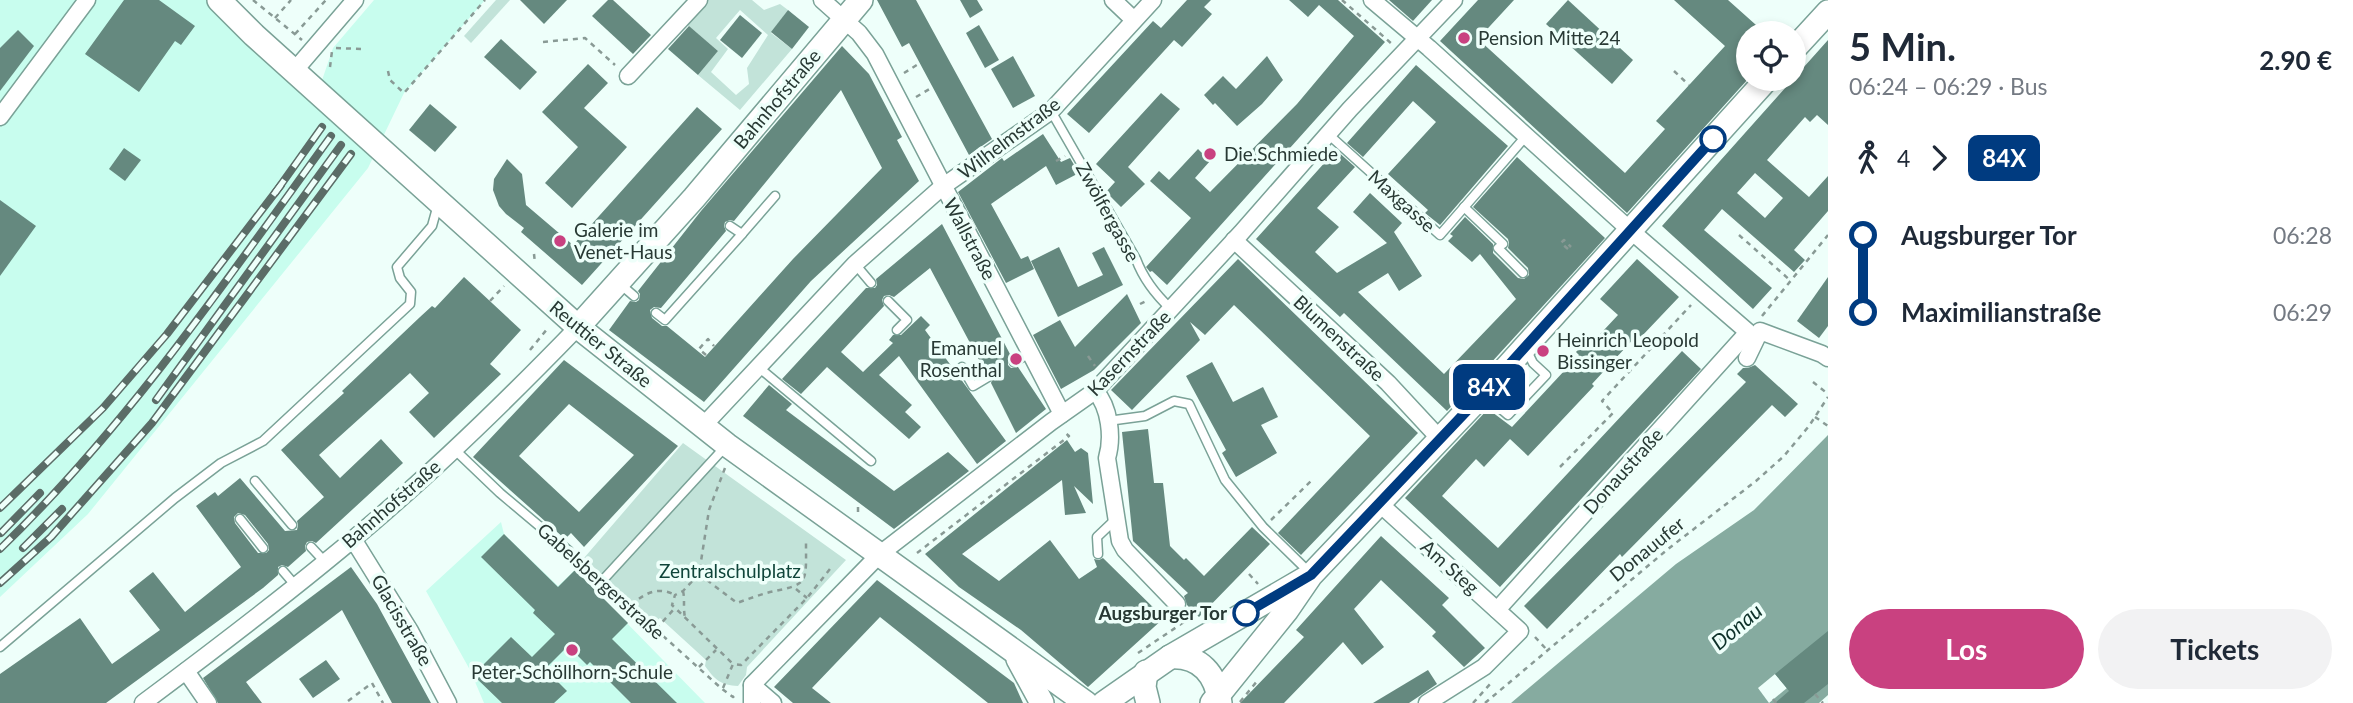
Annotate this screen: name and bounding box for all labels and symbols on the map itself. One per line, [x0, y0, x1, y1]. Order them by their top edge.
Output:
place label: Pension Mitte 24 [1478, 26, 1621, 49]
marker: Pension Mitte 24 [1456, 30, 1472, 46]
street label: Bahnhofstraße [728, 44, 825, 153]
street label: Wilhelmstraße [953, 92, 1064, 183]
unlabelled marker [1700, 126, 1726, 152]
place label: Die.Schmiede [1224, 142, 1338, 165]
marker: Die.Schmiede [1202, 146, 1218, 162]
street label: Zwölfergasse [1072, 158, 1145, 265]
street label: Maxgasse [1364, 165, 1441, 237]
street label: Wallstraße [939, 194, 1002, 284]
place label: Galerie im Venet-Haus [574, 218, 672, 263]
marker: Galerie im Venet-Haus [552, 233, 568, 249]
street label: Blumenstraße [1289, 290, 1390, 386]
street label: Reuttier Straße [546, 295, 657, 392]
street label: Kasernstraße [1082, 305, 1175, 400]
place label: Heinrich Leopold Bissinger [1557, 328, 1699, 373]
place label: Emanuel Rosenthal [920, 336, 1002, 381]
marker: Heinrich Leopold Bissinger [1535, 343, 1551, 359]
marker: Emanuel Rosenthal [1008, 351, 1024, 367]
line badge: 84X [1449, 364, 1529, 410]
street label: Donaustraße [1578, 423, 1667, 519]
street label: Bahnhofstraße [337, 455, 445, 553]
street label: Donauufer [1605, 511, 1689, 586]
street label: Gabelsbergerstraße [533, 518, 670, 644]
street label: Am Steg [1417, 535, 1484, 599]
park label: Zentralschulplatz [659, 559, 801, 582]
street label: Glacisstraße [367, 570, 438, 670]
water label: Donau [1706, 597, 1767, 654]
marker: Augsburger Tor [1233, 600, 1259, 626]
place label: Augsburger Tor [1098, 601, 1228, 624]
marker: Peter-Schöllhorn-Schule [564, 642, 580, 658]
place label: Peter-Schöllhorn-Schule [471, 660, 673, 683]

